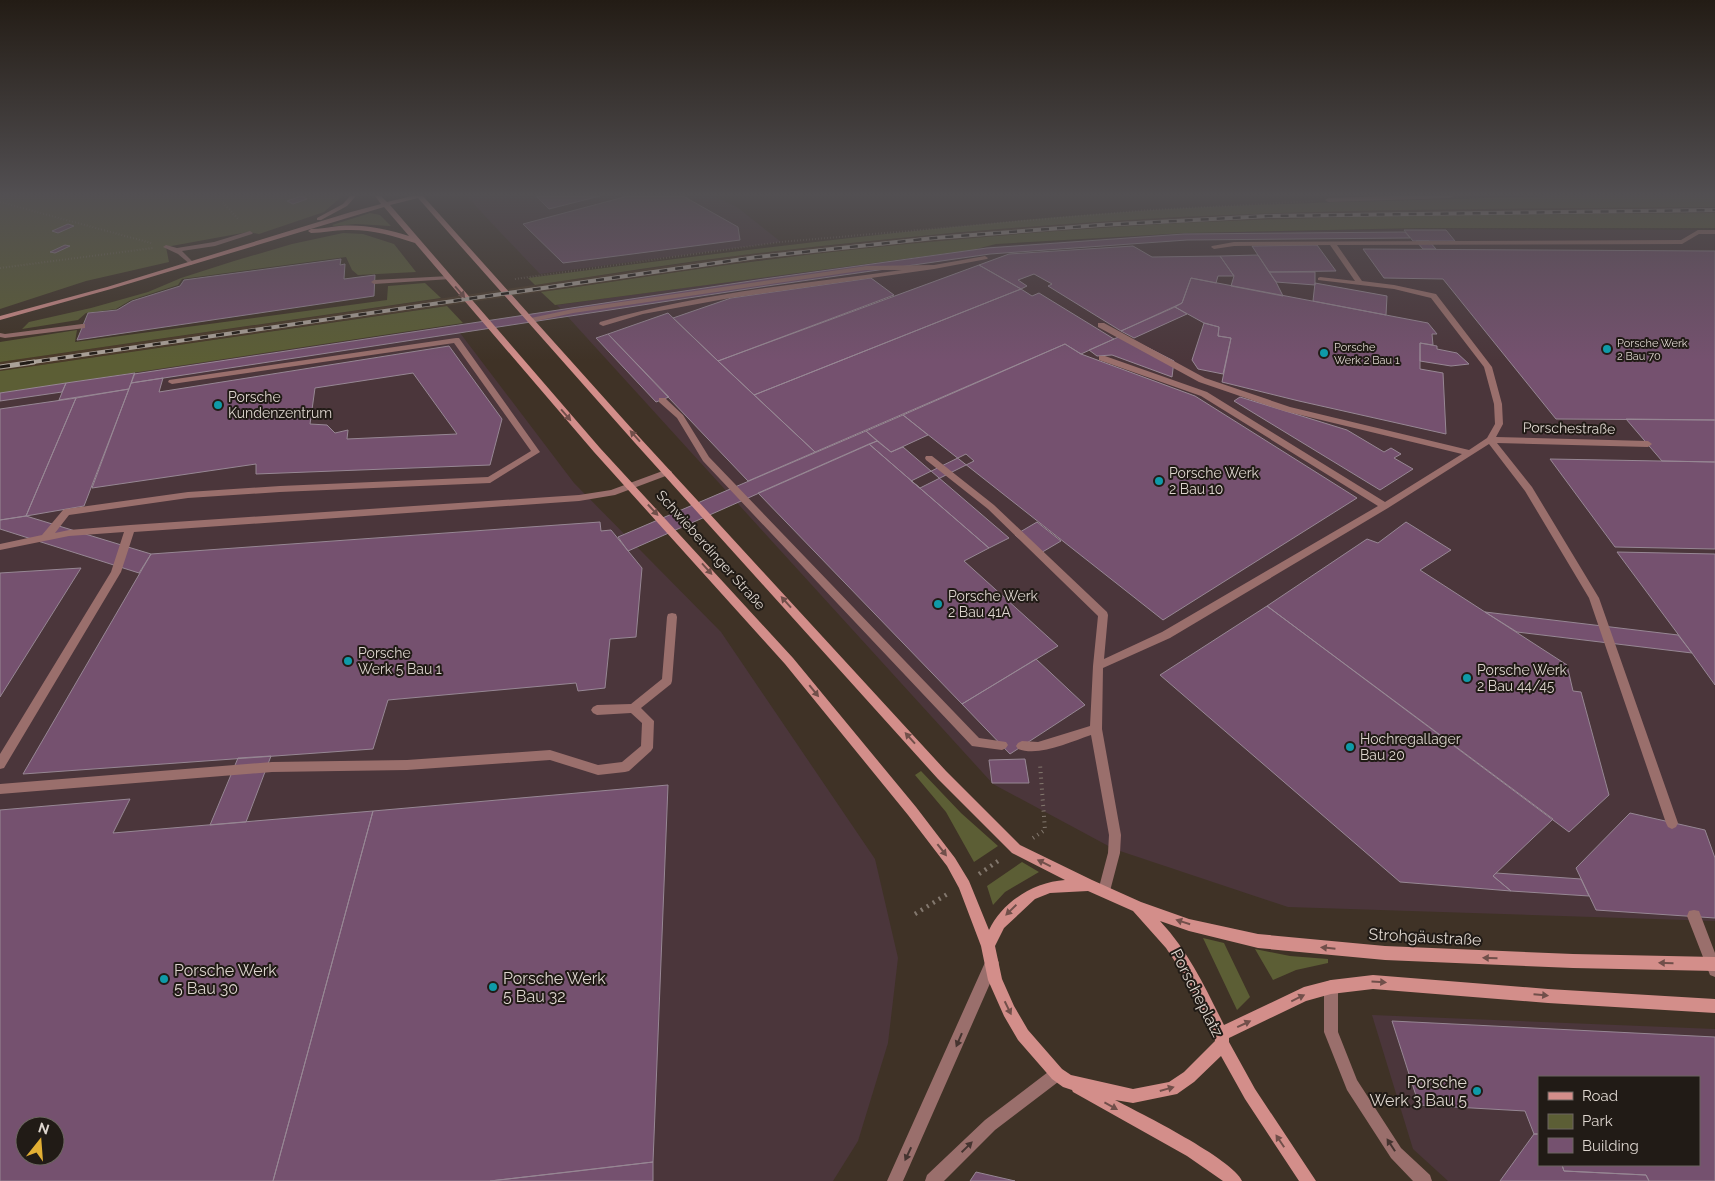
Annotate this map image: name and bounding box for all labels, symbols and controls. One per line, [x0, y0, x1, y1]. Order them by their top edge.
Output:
one-way arrow [455, 285, 466, 298]
place label: Porsche Werk 2 Bau 70 [1617, 337, 1688, 363]
place label: Porsche Werk 2 Bau 1 [1334, 341, 1400, 367]
marker: Porsche Werk 2 Bau 70 [1601, 343, 1613, 355]
marker: Porsche Werk 2 Bau 1 [1318, 347, 1330, 359]
place label: Porsche Kundenzentrum [228, 389, 332, 421]
marker: Porsche Kundenzentrum [212, 399, 224, 411]
one-way arrow [561, 408, 572, 421]
street label: Porschestraße [1523, 419, 1615, 437]
one-way arrow [629, 431, 641, 443]
place label: Porsche Werk 2 Bau 10 [1169, 465, 1260, 497]
marker: Porsche Werk 2 Bau 10 [1153, 475, 1165, 487]
street label: Schwieberdinger Straße [653, 487, 769, 613]
one-way arrow [647, 504, 659, 516]
one-way arrow [701, 562, 713, 574]
place label: Porsche Werk 2 Bau 41A [948, 588, 1039, 620]
one-way arrow [781, 595, 792, 608]
marker: Porsche Werk 2 Bau 41A [932, 598, 944, 610]
place label: Porsche Werk 5 Bau 1 [358, 645, 442, 677]
marker: Porsche Werk 5 Bau 1 [342, 655, 354, 667]
place label: Porsche Werk 2 Bau 44/45 [1477, 662, 1568, 694]
marker: Porsche Werk 2 Bau 44/45 [1461, 672, 1473, 684]
one-way arrow [808, 684, 819, 697]
place label: Hochregallager Bau 20 [1360, 731, 1461, 763]
one-way arrow [904, 733, 916, 745]
marker: Hochregallager Bau 20 [1344, 741, 1356, 753]
one-way arrow [937, 843, 947, 856]
one-way arrow [1037, 859, 1051, 867]
one-way arrow [1005, 904, 1017, 916]
one-way arrow [1175, 918, 1190, 926]
street label: Strohgäustraße [1368, 925, 1482, 949]
one-way arrow [1319, 944, 1335, 952]
street label: Porscheplatz [1167, 946, 1227, 1040]
one-way arrow [1481, 953, 1497, 961]
one-way arrow [1658, 959, 1674, 967]
place label: Porsche Werk 5 Bau 30 [174, 961, 277, 998]
place label: Porsche Werk 5 Bau 32 [503, 969, 606, 1006]
marker: Porsche Werk 5 Bau 30 [158, 973, 170, 985]
one-way arrow [1372, 979, 1388, 987]
marker: Porsche Werk 5 Bau 32 [487, 981, 499, 993]
one-way arrow [1534, 992, 1550, 1000]
one-way arrow [1291, 993, 1305, 1001]
one-way arrow [1004, 1001, 1012, 1015]
one-way arrow [1237, 1019, 1251, 1027]
one-way arrow [955, 1033, 963, 1048]
place label: Porsche Werk 3 Bau 5 [1369, 1073, 1467, 1110]
legend [1538, 1076, 1700, 1166]
one-way arrow [1160, 1084, 1175, 1092]
marker: Porsche Werk 3 Bau 5 [1471, 1085, 1483, 1097]
text: Road [1582, 1087, 1618, 1105]
one-way arrow [1103, 1102, 1118, 1110]
text: Park [1582, 1112, 1613, 1130]
north arrow [15, 1116, 65, 1166]
text: N [36, 1119, 51, 1138]
one-way arrow [1276, 1134, 1285, 1148]
text: Building [1582, 1137, 1639, 1155]
one-way arrow [1386, 1138, 1396, 1152]
one-way arrow [961, 1141, 973, 1153]
one-way arrow [903, 1147, 911, 1161]

